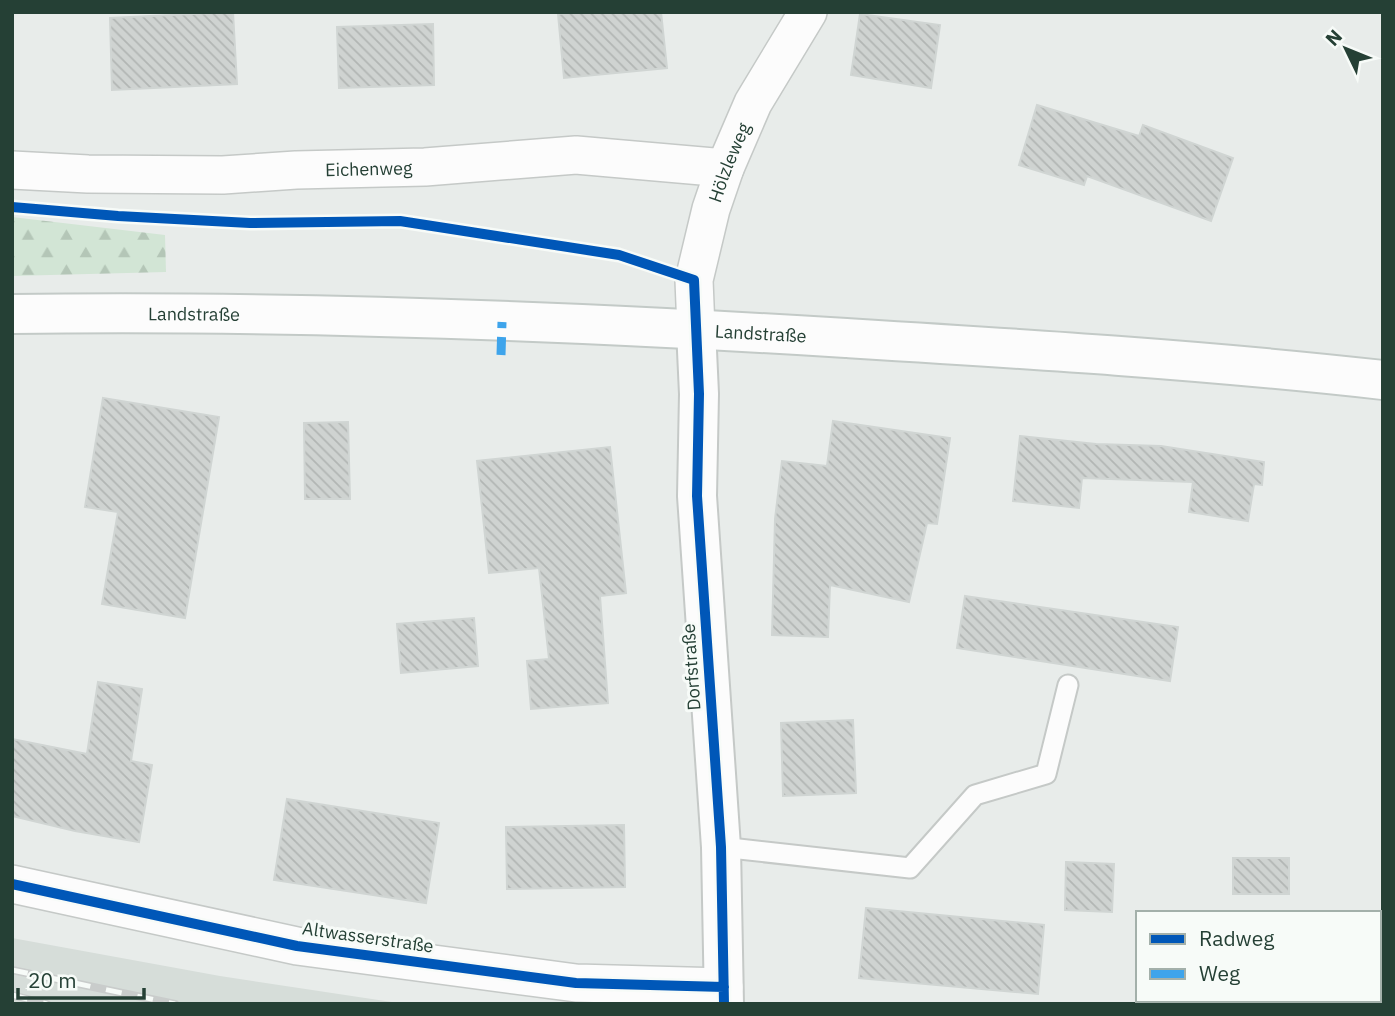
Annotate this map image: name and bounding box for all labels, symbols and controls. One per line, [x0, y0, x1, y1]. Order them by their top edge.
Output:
north arrow [1311, 14, 1381, 84]
text: N [1320, 24, 1347, 51]
street label: Hölzleweg [703, 118, 755, 205]
street label: Eichenweg [325, 156, 413, 181]
street label: Landstraße [148, 302, 240, 325]
street label: Landstraße [714, 319, 807, 347]
street label: Dorfstraße [676, 623, 706, 711]
legend [1136, 911, 1381, 1002]
street label: Altwasserstraße [301, 916, 435, 958]
text: Radweg [1199, 924, 1274, 952]
scale bar [18, 956, 144, 1000]
text: Weg [1199, 959, 1240, 987]
text: 20 m [28, 966, 77, 994]

